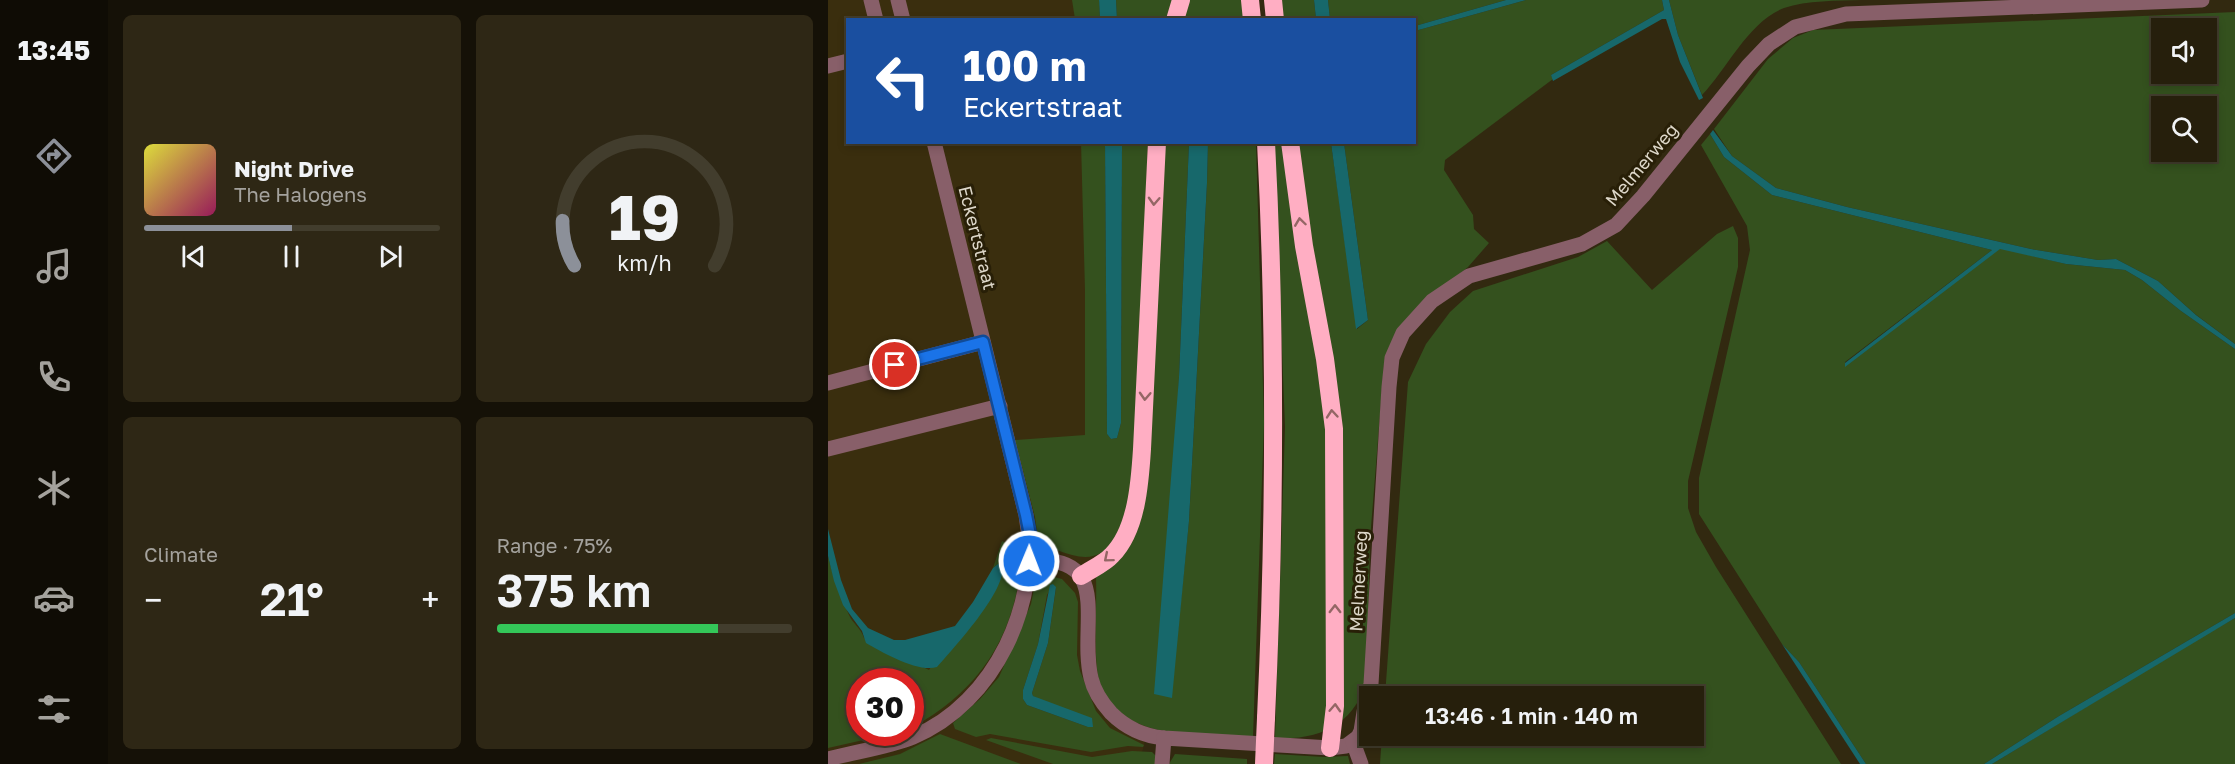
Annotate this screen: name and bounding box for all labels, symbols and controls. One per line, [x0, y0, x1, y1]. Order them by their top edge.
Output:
map controls [2151, 18, 2217, 162]
button: sound [2151, 18, 2217, 84]
text: 13:45 [18, 34, 90, 66]
text: 100 m [963, 40, 1086, 90]
icon: left [864, 42, 942, 120]
text: Eckertstraat [963, 91, 1123, 123]
button: search [2151, 96, 2217, 162]
street label: Melmerweg [1600, 118, 1682, 210]
icon: directions [33, 135, 75, 177]
text: Night Drive [234, 155, 354, 182]
text: 19 [608, 179, 680, 254]
text: The Halogens [234, 182, 367, 206]
street label: Eckertstraat [954, 183, 1002, 292]
one-way arrow [1147, 196, 1160, 205]
one-way arrow [1295, 217, 1307, 226]
icon: previous [177, 240, 210, 273]
icon: pause [275, 240, 308, 273]
icon: next [374, 240, 407, 273]
icon: music [33, 245, 75, 287]
text: km/h [617, 250, 672, 276]
pin [869, 339, 920, 390]
icon: arrive [878, 348, 911, 381]
icon: phone [33, 356, 75, 398]
one-way arrow [1138, 391, 1151, 400]
one-way arrow [1326, 409, 1339, 419]
icon: climate [33, 467, 75, 509]
position arrow [997, 529, 1061, 593]
street label: Melmerweg [1344, 530, 1372, 632]
text: Range · 75% [497, 533, 612, 557]
text: Climate [144, 542, 218, 566]
one-way arrow [1103, 550, 1114, 561]
text: 375 km [497, 563, 651, 617]
text: 21° [260, 572, 324, 626]
icon: car [33, 577, 75, 619]
text: − [144, 580, 162, 619]
text: + [421, 580, 439, 619]
one-way arrow [1329, 604, 1341, 613]
speed limit sign: 30 [846, 668, 924, 746]
icon: filters [33, 688, 75, 730]
text: 13:46 · 1 min · 140 m [1425, 702, 1638, 729]
one-way arrow [1328, 703, 1341, 712]

